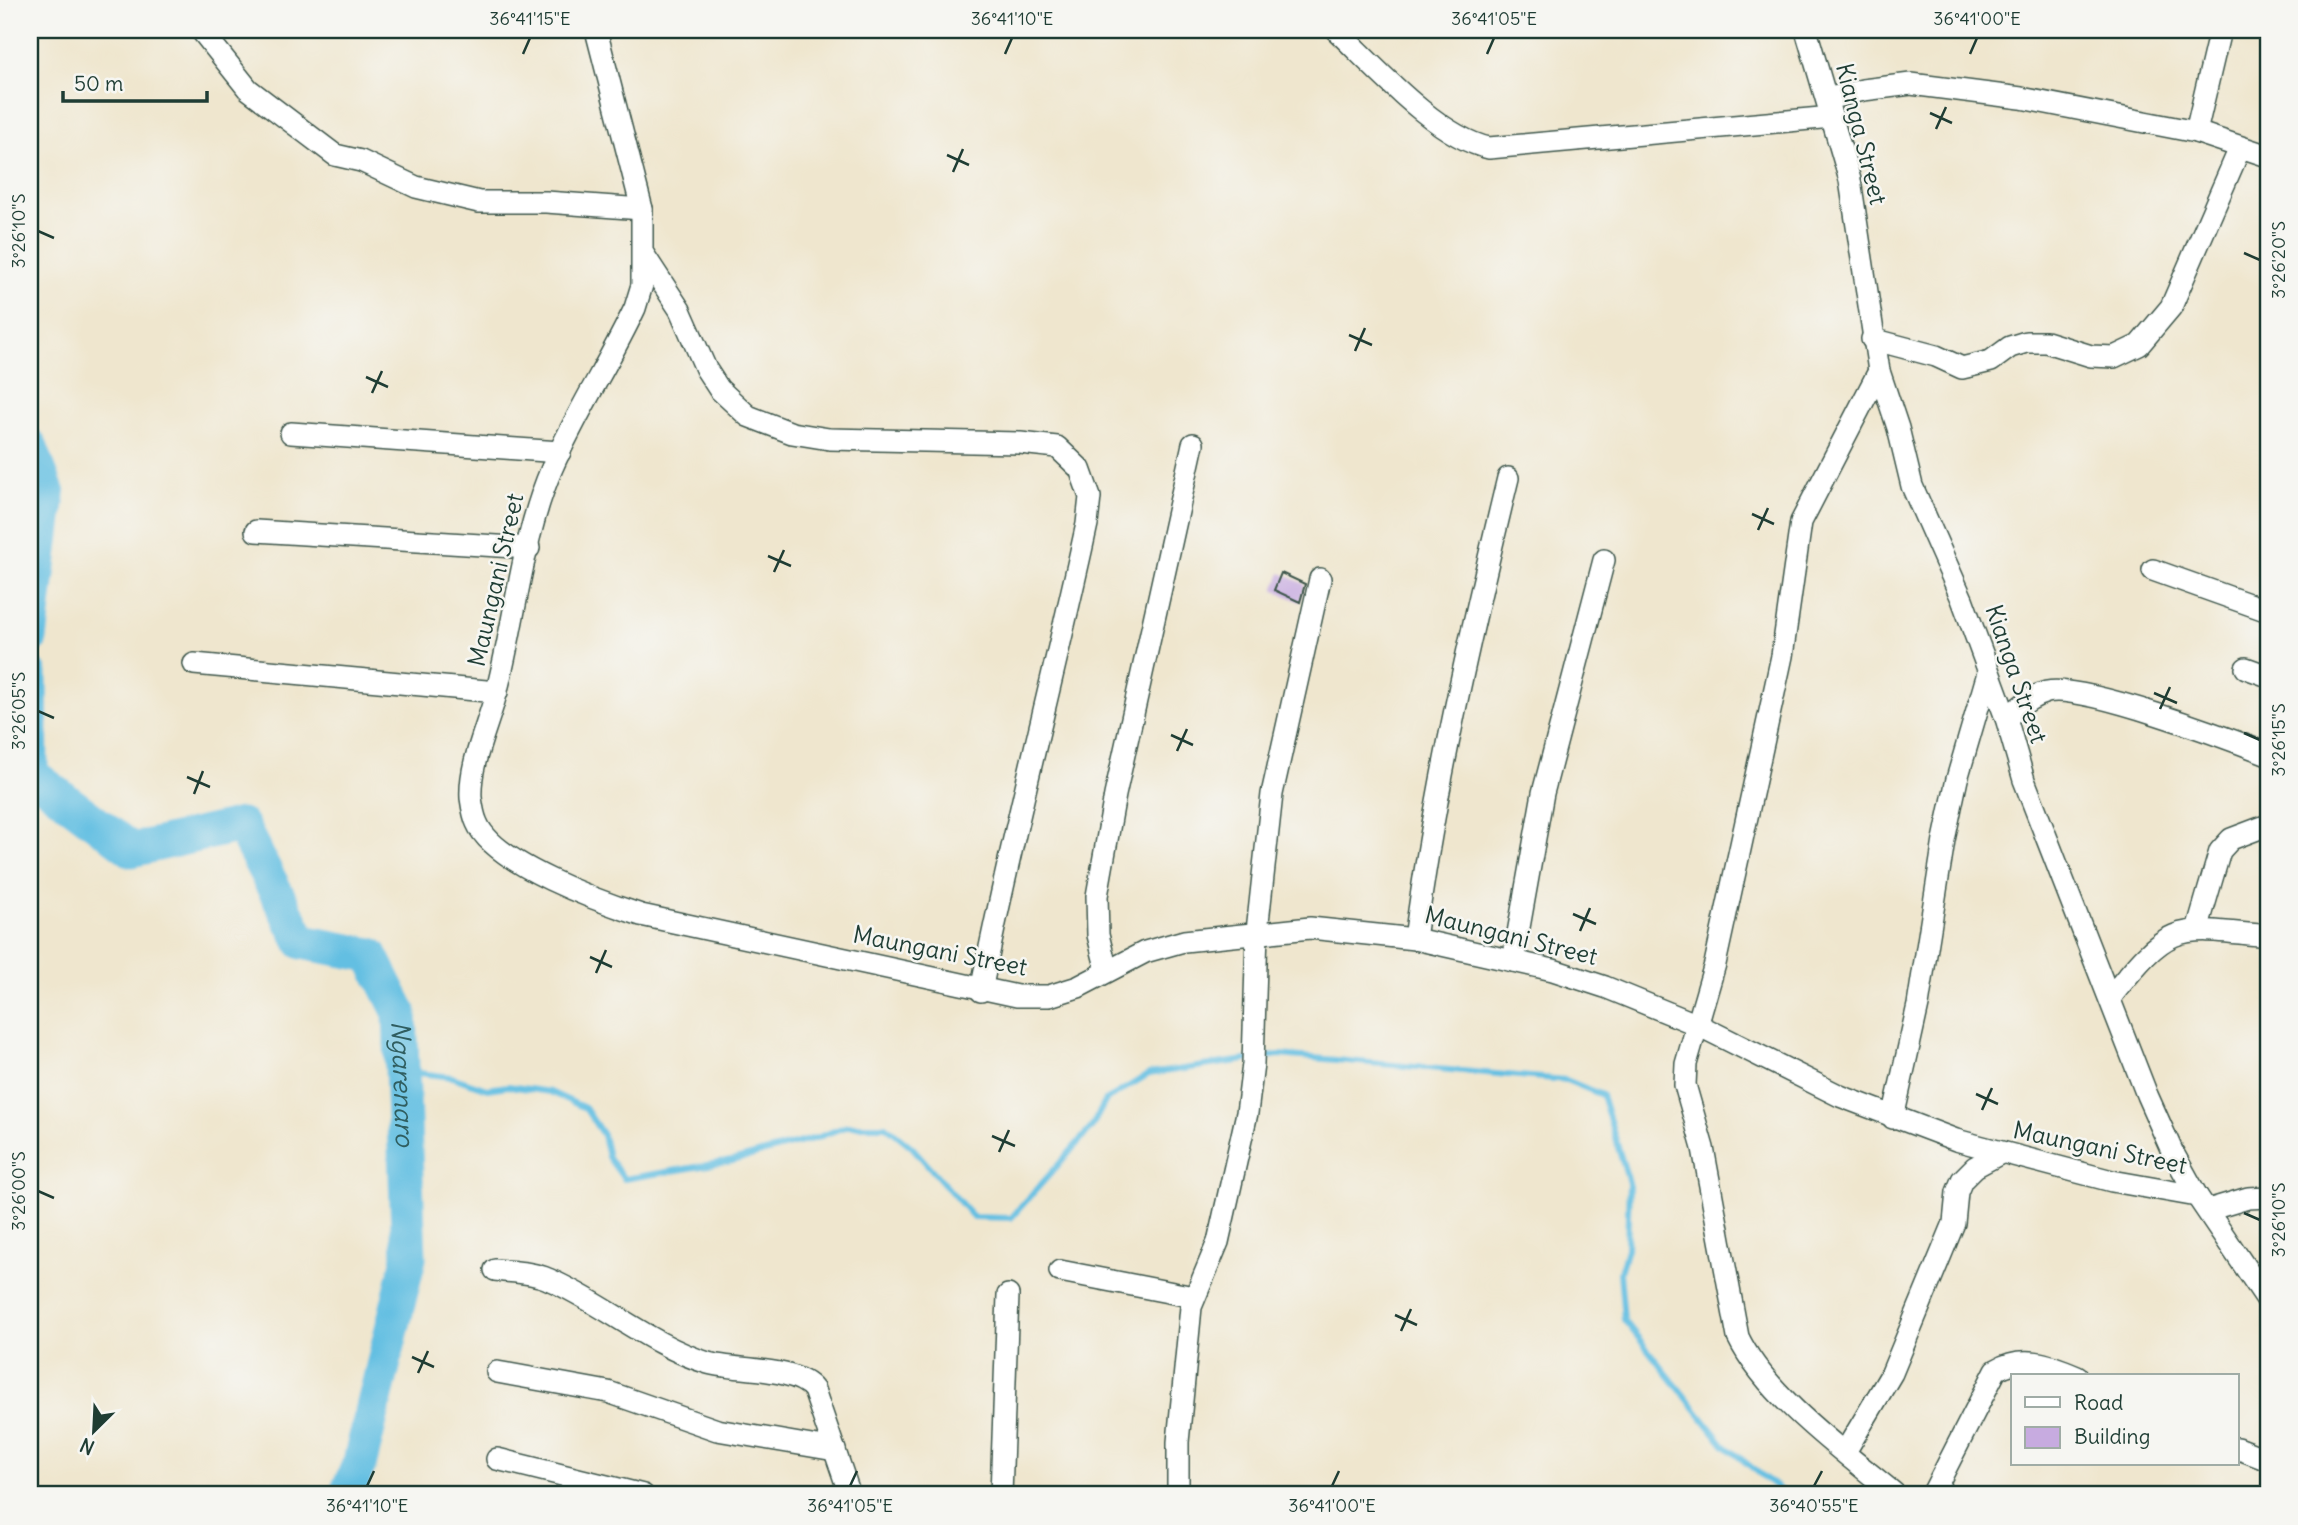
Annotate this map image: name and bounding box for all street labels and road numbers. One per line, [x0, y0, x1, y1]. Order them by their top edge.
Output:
street label: Kianga Street [1830, 60, 1894, 208]
street label: Maungani Street [461, 490, 530, 669]
street label: Kianga Street [1979, 600, 2055, 747]
street label: Maungani Street [1422, 899, 1601, 971]
street label: Maungani Street [850, 918, 1030, 982]
street label: Maungani Street [2011, 1114, 2190, 1180]

